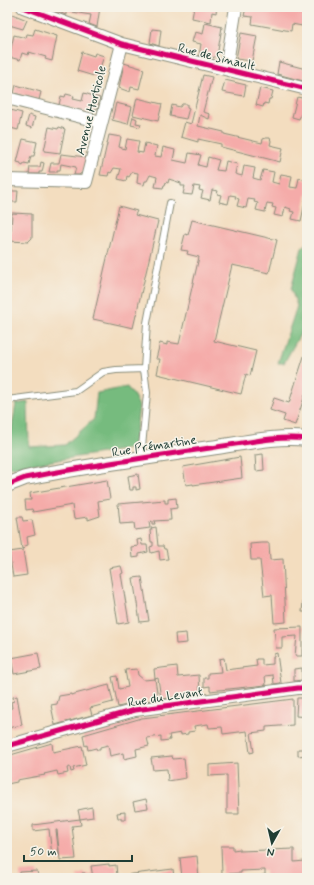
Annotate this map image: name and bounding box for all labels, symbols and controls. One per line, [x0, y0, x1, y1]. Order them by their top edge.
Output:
street label: Rue de Sinault [176, 40, 257, 75]
street label: Avenue Horticole [72, 64, 111, 157]
street label: Rue Prémartine [111, 431, 198, 462]
street label: Rue du Levant [127, 683, 204, 712]
north arrow [252, 823, 292, 863]
scale bar [24, 837, 132, 863]
text: 50 m [30, 844, 57, 860]
text: N [266, 844, 275, 859]

